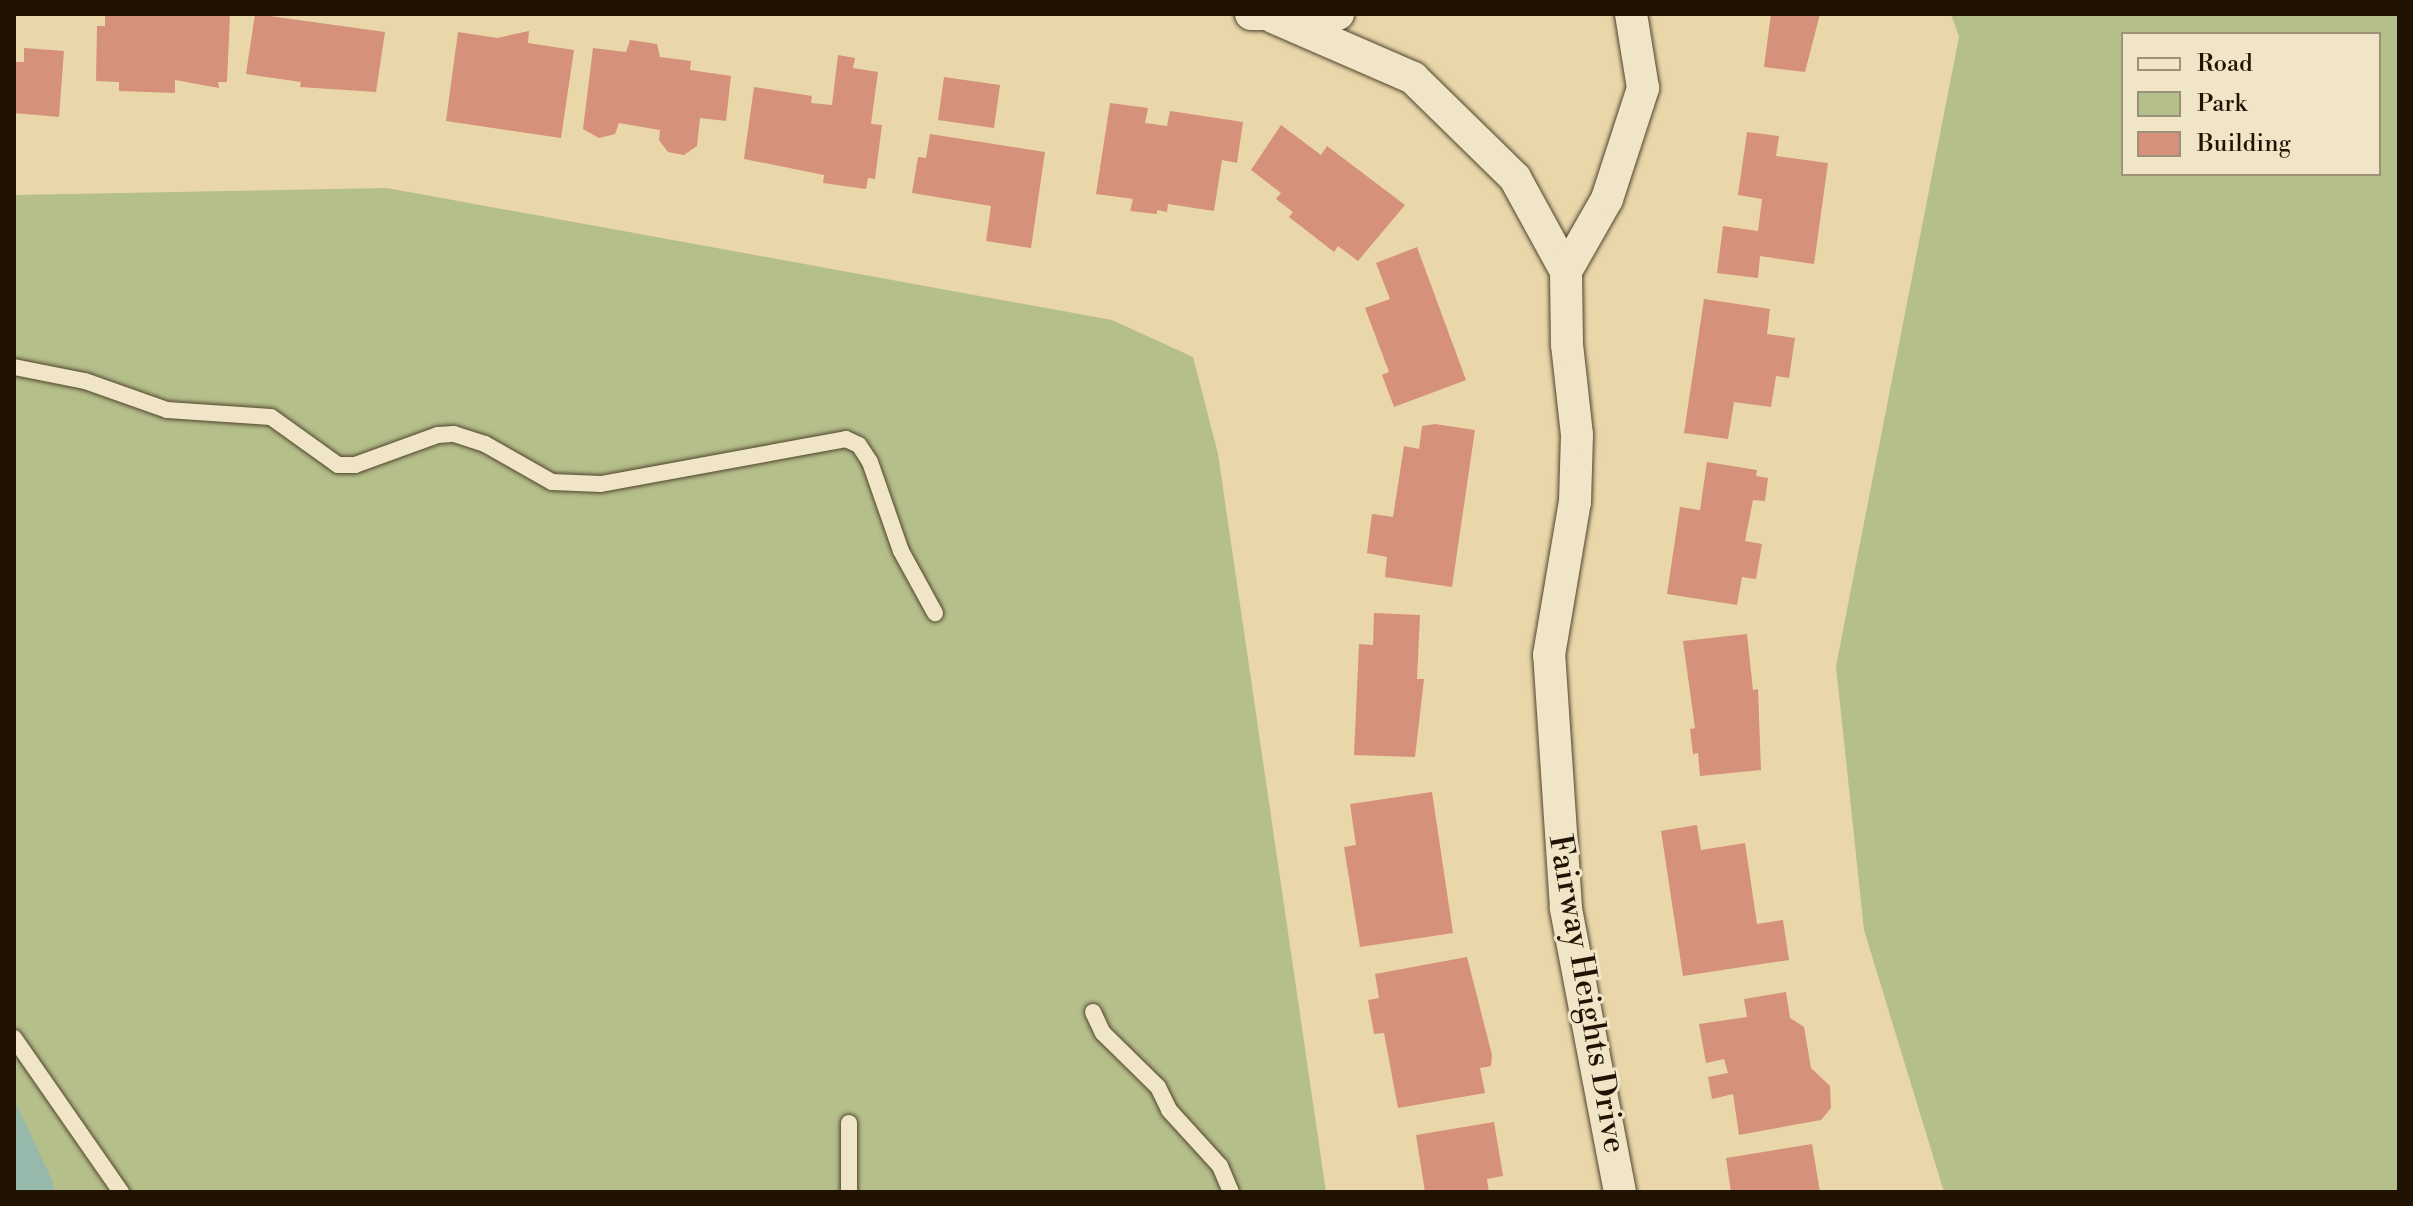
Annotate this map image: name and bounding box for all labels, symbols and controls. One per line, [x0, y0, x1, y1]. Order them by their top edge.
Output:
legend [2121, 32, 2381, 176]
text: Road [2197, 49, 2253, 79]
text: Park [2197, 89, 2247, 119]
text: Building [2197, 129, 2291, 159]
street label: Fairway Heights Drive [1540, 832, 1634, 1156]

